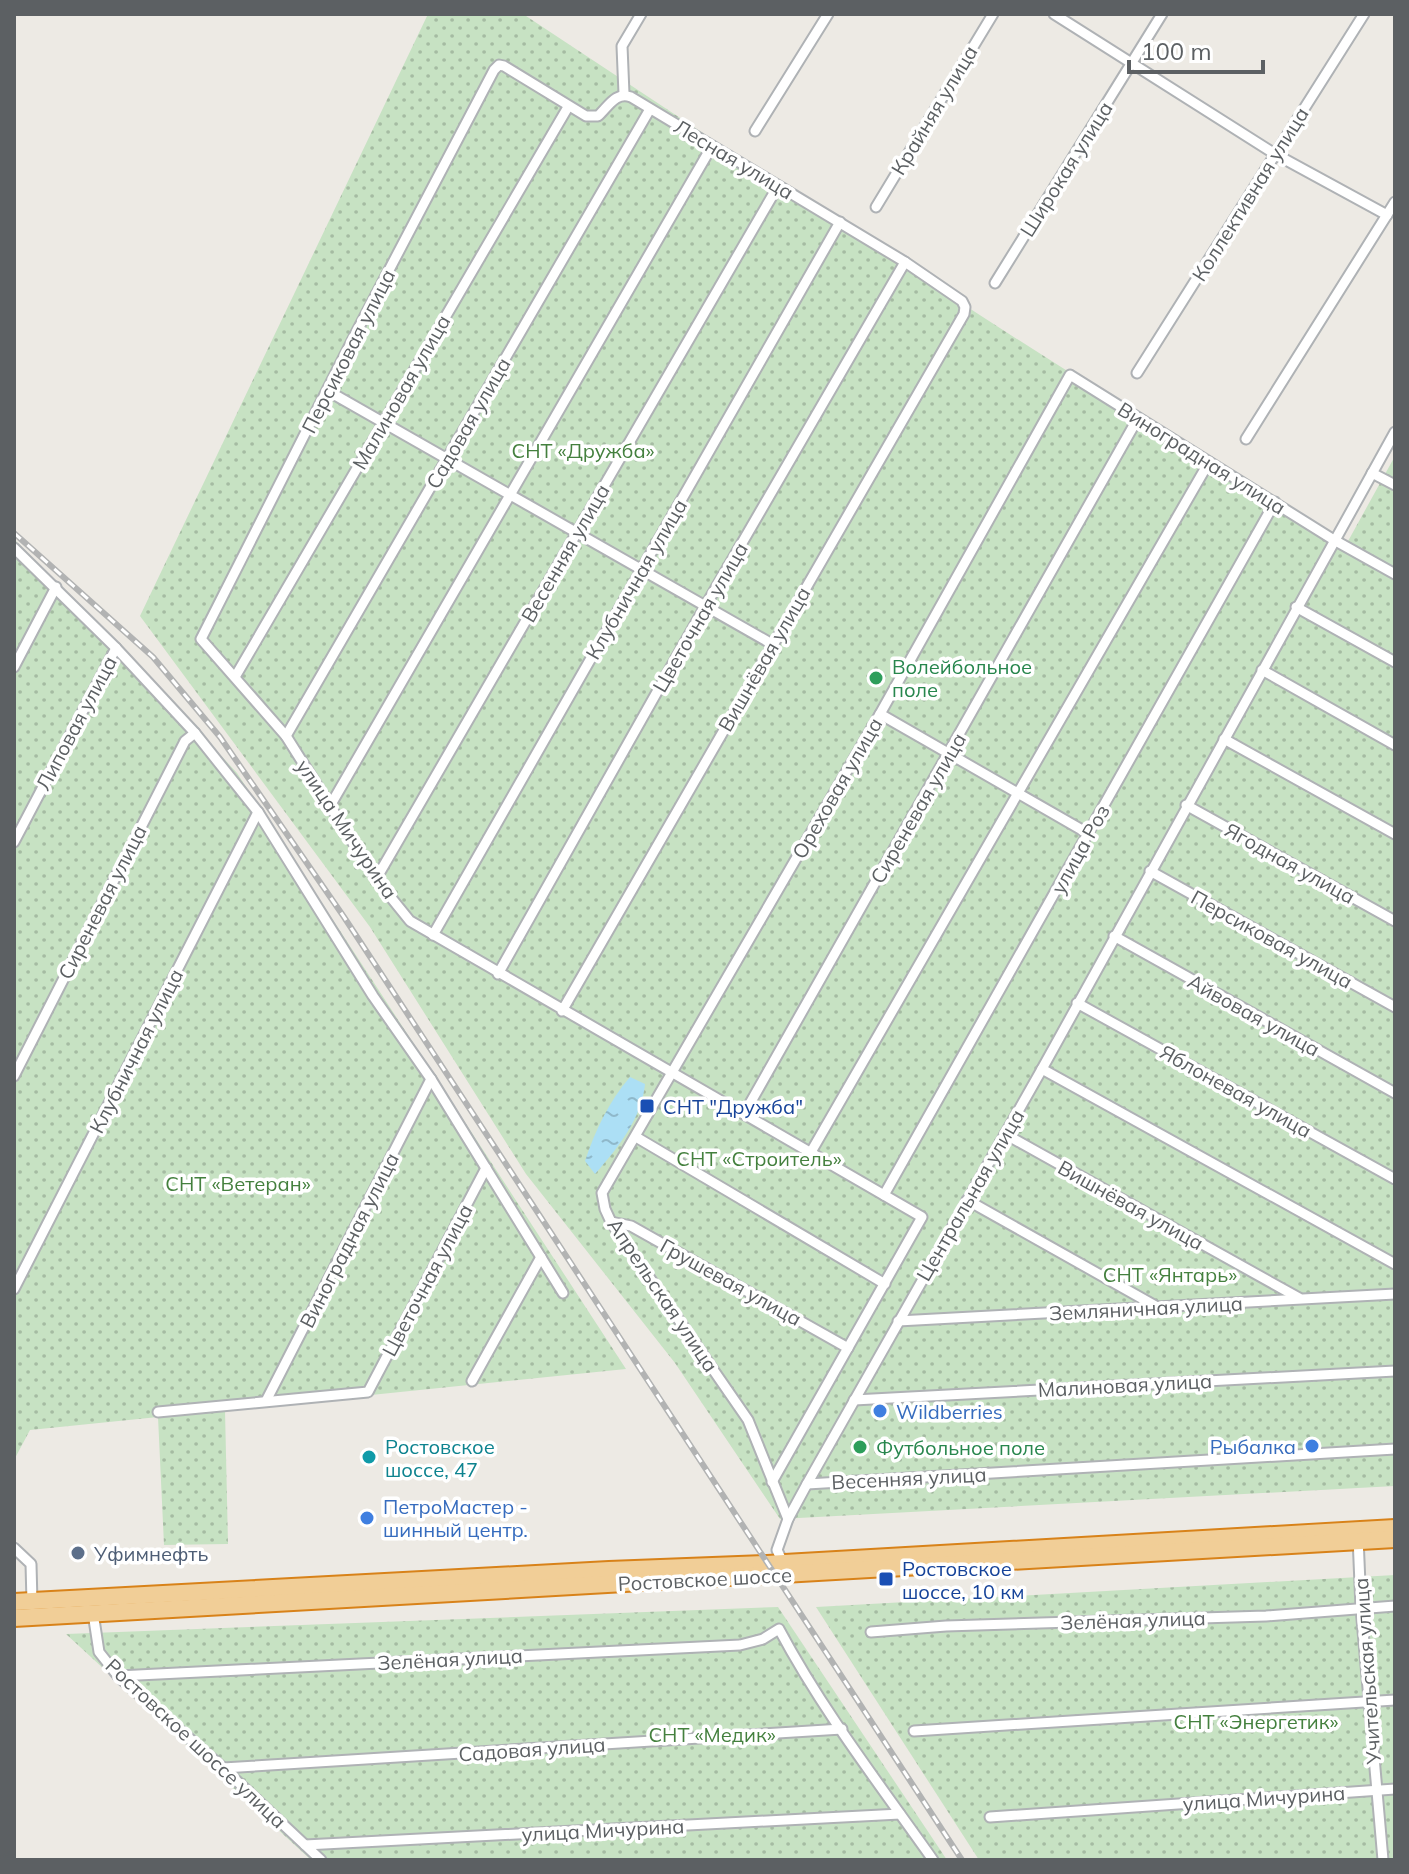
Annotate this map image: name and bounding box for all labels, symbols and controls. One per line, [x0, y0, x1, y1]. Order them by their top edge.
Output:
scale bar [1129, 24, 1263, 74]
text: 100 m [1141, 36, 1212, 66]
street label: Крайняя улица [885, 41, 983, 179]
street label: Широкая улица [1014, 97, 1118, 241]
street label: Коллективная улица [1186, 102, 1314, 286]
street label: Лесная улица [670, 114, 798, 204]
street label: Персиковая улица [296, 265, 400, 437]
street label: Малиновая улица [347, 310, 455, 474]
street label: Садовая улица [420, 353, 516, 493]
street label: Виноградная улица [1113, 396, 1291, 520]
park label: СНТ «Дружба» [511, 438, 655, 463]
street label: Весенняя улица [515, 480, 615, 626]
street label: Клубничная улица [580, 494, 692, 664]
street label: Цветочная улица [647, 538, 753, 696]
street label: Вишнёвая улица [712, 582, 816, 736]
street label: Липовая улица [30, 652, 122, 794]
place label: Волейбольное поле [892, 654, 1032, 702]
marker: Волейбольное поле [867, 669, 885, 687]
street label: Ореховая улица [787, 713, 887, 863]
street label: Сиреневая улица [865, 728, 971, 888]
street label: улица Мичурина [291, 754, 403, 904]
street label: улица Роз [1045, 800, 1115, 898]
street label: Ягодная улица [1220, 817, 1360, 909]
street label: Сиреневая улица [52, 821, 152, 983]
street label: Персиковая улица [1187, 884, 1357, 994]
street label: Клубничная улица [84, 965, 188, 1137]
street label: Айвовая улица [1184, 968, 1324, 1062]
street label: Яблоневая улица [1156, 1039, 1316, 1143]
place label: СНТ "Дружба" [663, 1094, 803, 1119]
marker: СНТ "Дружба" [638, 1097, 656, 1115]
street label: Центральная улица [911, 1105, 1029, 1285]
park label: СНТ «Строитель» [676, 1146, 842, 1171]
street label: Виноградная улица [294, 1148, 404, 1332]
street label: Вишнёвая улица [1054, 1155, 1208, 1255]
park label: СНТ «Ветеран» [165, 1171, 311, 1196]
street label: Цветочная улица [376, 1200, 478, 1360]
street label: Апрельская улица [602, 1213, 724, 1377]
street label: Грушевая улица [656, 1233, 806, 1331]
park label: СНТ «Янтарь» [1103, 1262, 1237, 1287]
street label: Земляничная улица [1048, 1290, 1244, 1326]
street label: Малиновая улица [1037, 1368, 1213, 1402]
place label: Wildberries [896, 1399, 1003, 1424]
marker: Wildberries [871, 1402, 889, 1420]
place label: Ростовское шоссе, 47 [385, 1434, 495, 1482]
place label: Рыбалка [1210, 1434, 1296, 1459]
place label: Футбольное поле [876, 1435, 1045, 1460]
marker: Рыбалка [1303, 1437, 1321, 1455]
marker: Футбольное поле [851, 1438, 869, 1456]
marker: Ростовское шоссе, 47 [360, 1448, 378, 1466]
street label: Весенняя улица [831, 1461, 987, 1495]
place label: ПетроМастер - шинный центр. [383, 1494, 528, 1542]
marker: ПетроМастер - шинный центр. [358, 1509, 376, 1527]
place label: Уфимнефть [93, 1541, 208, 1566]
marker: Уфимнефть [69, 1544, 87, 1562]
place label: Ростовское шоссе, 10 км [902, 1556, 1024, 1604]
street label: Ростовское шоссе [617, 1562, 793, 1596]
marker: Ростовское шоссе, 10 км [877, 1570, 895, 1588]
street label: Учительская улица [1348, 1577, 1386, 1766]
street label: Зелёная улица [1060, 1605, 1206, 1635]
street label: Зелёная улица [377, 1643, 523, 1675]
street label: Ростовское шоссе улица [101, 1653, 291, 1833]
park label: СНТ «Энергетик» [1174, 1709, 1339, 1734]
park label: СНТ «Медик» [648, 1722, 776, 1747]
street label: Садовая улица [458, 1731, 606, 1767]
street label: улица Мичурина [1182, 1780, 1346, 1816]
street label: улица Мичурина [521, 1813, 685, 1847]

